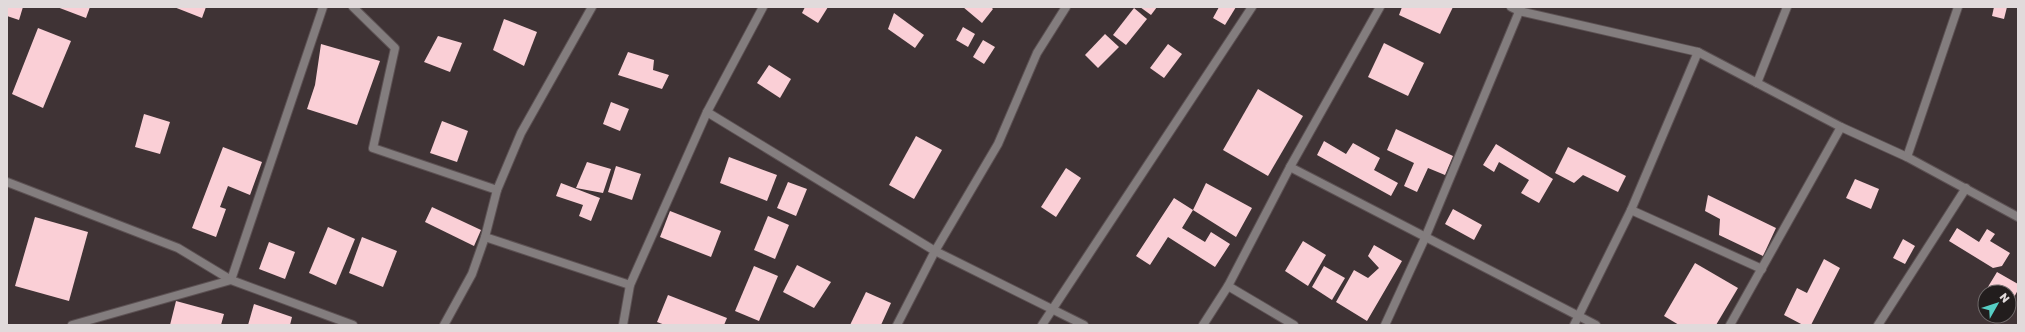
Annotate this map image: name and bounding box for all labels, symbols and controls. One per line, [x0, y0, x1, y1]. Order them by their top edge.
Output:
north arrow [1977, 284, 2017, 324]
text: N [1997, 290, 2013, 305]

